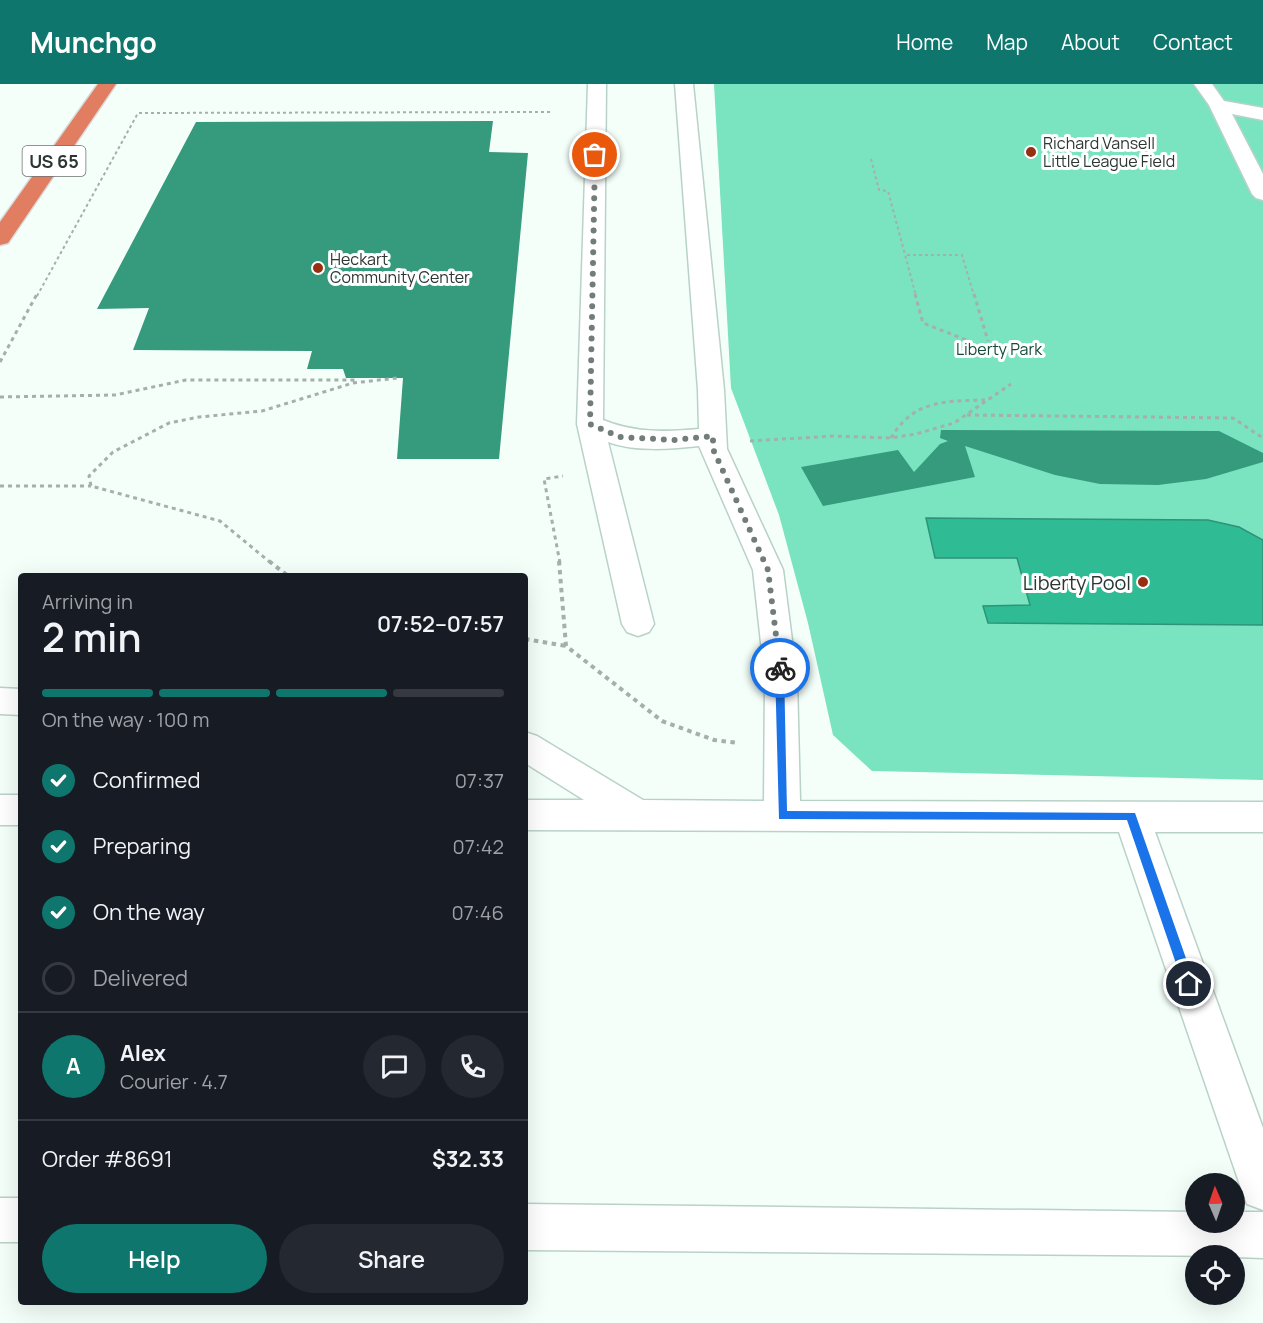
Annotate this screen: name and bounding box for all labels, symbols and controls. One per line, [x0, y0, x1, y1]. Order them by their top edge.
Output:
text: Munchgo [30, 23, 157, 61]
text: Home [896, 28, 953, 56]
text: Map [986, 28, 1028, 56]
text: About [1061, 28, 1120, 56]
text: Contact [1153, 28, 1233, 56]
pin [569, 129, 620, 180]
place label: Richard Vansell Little League Field [1043, 132, 1175, 172]
icon: bag [578, 138, 611, 171]
marker: Richard Vansell Little League Field [1024, 145, 1038, 159]
road number: US 65 [22, 146, 86, 176]
place label: Heckart Community Center [330, 248, 470, 288]
marker: Heckart Community Center [311, 261, 325, 275]
park label: Liberty Park [956, 338, 1043, 360]
place label: Liberty Pool [1023, 569, 1131, 596]
marker: Liberty Pool [1136, 575, 1150, 589]
text: Arriving in [42, 588, 133, 615]
text: 07:52–07:57 [377, 609, 504, 639]
text: 2 min [42, 610, 141, 664]
courier [750, 638, 810, 698]
icon: bike [764, 652, 797, 685]
text: On the way · 100 m [42, 706, 209, 733]
icon: check [42, 764, 75, 797]
text: Confirmed [93, 765, 201, 795]
text: 07:37 [455, 767, 504, 794]
icon: check [42, 830, 75, 863]
text: Preparing [93, 831, 191, 861]
text: 07:42 [453, 833, 504, 860]
icon: check [42, 896, 75, 929]
text: On the way [93, 897, 205, 927]
text: 07:46 [452, 899, 504, 926]
pin [1163, 958, 1214, 1009]
text: Delivered [93, 963, 188, 993]
icon: home [1172, 967, 1205, 1000]
button: chat [363, 1035, 426, 1098]
button: phone [441, 1035, 504, 1098]
text: Alex [120, 1038, 166, 1068]
text: A [66, 1051, 81, 1081]
text: Courier · 4.7 [120, 1068, 228, 1095]
text: Order #8691 [42, 1144, 173, 1174]
text: $32.33 [432, 1144, 504, 1174]
north arrow [1185, 1173, 1245, 1233]
map controls [1185, 1173, 1245, 1305]
button: Help [42, 1224, 267, 1293]
button: Share [279, 1224, 504, 1293]
button: locate [1185, 1245, 1245, 1305]

